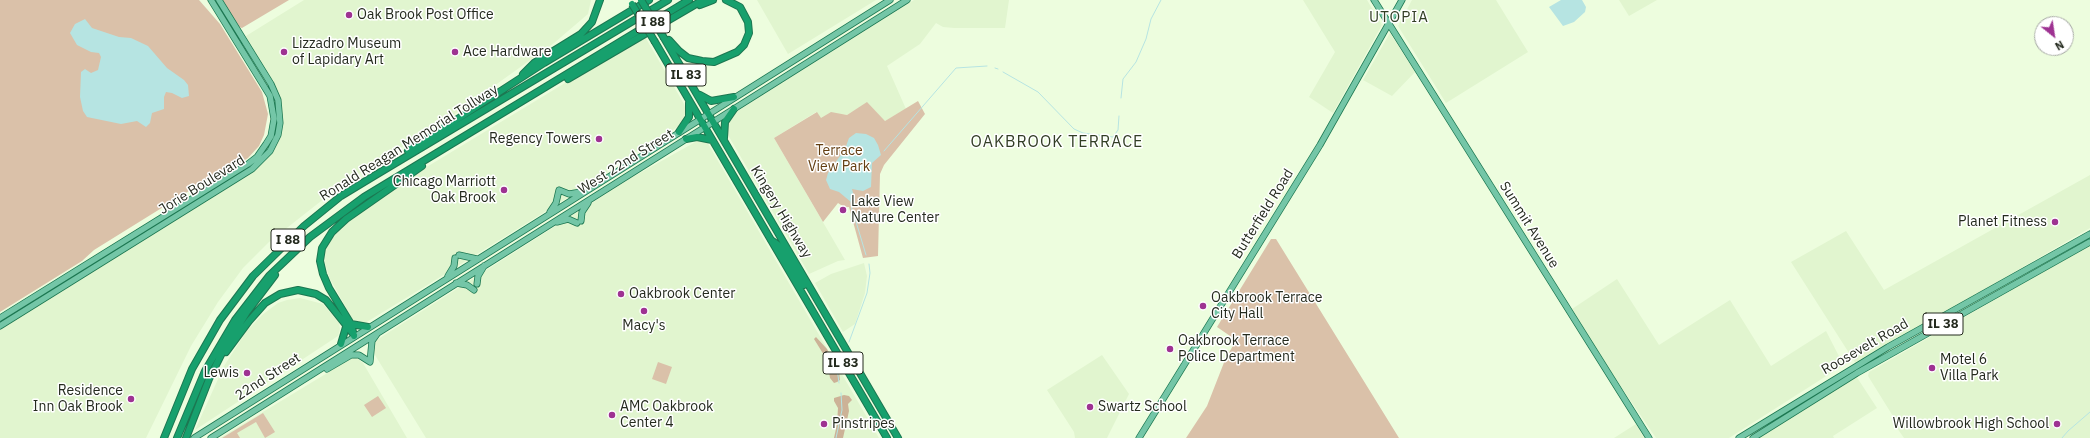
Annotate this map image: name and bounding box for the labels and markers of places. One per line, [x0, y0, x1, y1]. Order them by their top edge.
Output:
place label: Oak Brook Post Office [357, 7, 494, 23]
marker: Oak Brook Post Office [344, 10, 354, 20]
place label: Lizzadro Museum of Lapidary Art [292, 36, 401, 68]
place label: Ace Hardware [463, 44, 551, 60]
marker: Lizzadro Museum of Lapidary Art [279, 47, 289, 57]
marker: Ace Hardware [450, 47, 460, 57]
place label: Regency Towers [489, 131, 591, 147]
marker: Regency Towers [594, 134, 604, 144]
place label: Chicago Marriott Oak Brook [393, 174, 496, 206]
marker: Chicago Marriott Oak Brook [499, 185, 509, 195]
place label: Lake View Nature Center [851, 194, 939, 226]
marker: Lake View Nature Center [838, 205, 848, 215]
place label: Planet Fitness [1958, 214, 2047, 230]
marker: Planet Fitness [2050, 217, 2060, 227]
place label: Oakbrook Center [629, 286, 735, 302]
marker: Oakbrook Center [616, 289, 626, 299]
place label: Oakbrook Terrace City Hall [1211, 290, 1322, 322]
marker: Oakbrook Terrace City Hall [1198, 301, 1208, 311]
marker: Macy's [639, 306, 649, 316]
place label: Macy's [622, 318, 666, 334]
place label: Oakbrook Terrace Police Department [1178, 333, 1295, 366]
marker: Oakbrook Terrace Police Department [1165, 344, 1175, 354]
place label: Motel 6 Villa Park [1940, 352, 1999, 384]
marker: Motel 6 Villa Park [1927, 363, 1937, 373]
place label: Lewis [203, 365, 239, 381]
marker: Lewis [242, 368, 252, 378]
place label: Residence Inn Oak Brook [33, 383, 123, 416]
marker: Residence Inn Oak Brook [126, 394, 136, 404]
place label: AMC Oakbrook Center 4 [620, 399, 713, 432]
place label: Swartz School [1098, 399, 1187, 415]
marker: Swartz School [1085, 402, 1095, 412]
marker: AMC Oakbrook Center 4 [607, 410, 617, 420]
place label: Pinstripes [832, 416, 895, 432]
place label: Willowbrook High School [1893, 416, 2049, 432]
marker: Pinstripes [819, 419, 829, 429]
marker: Willowbrook High School [2052, 419, 2062, 429]

